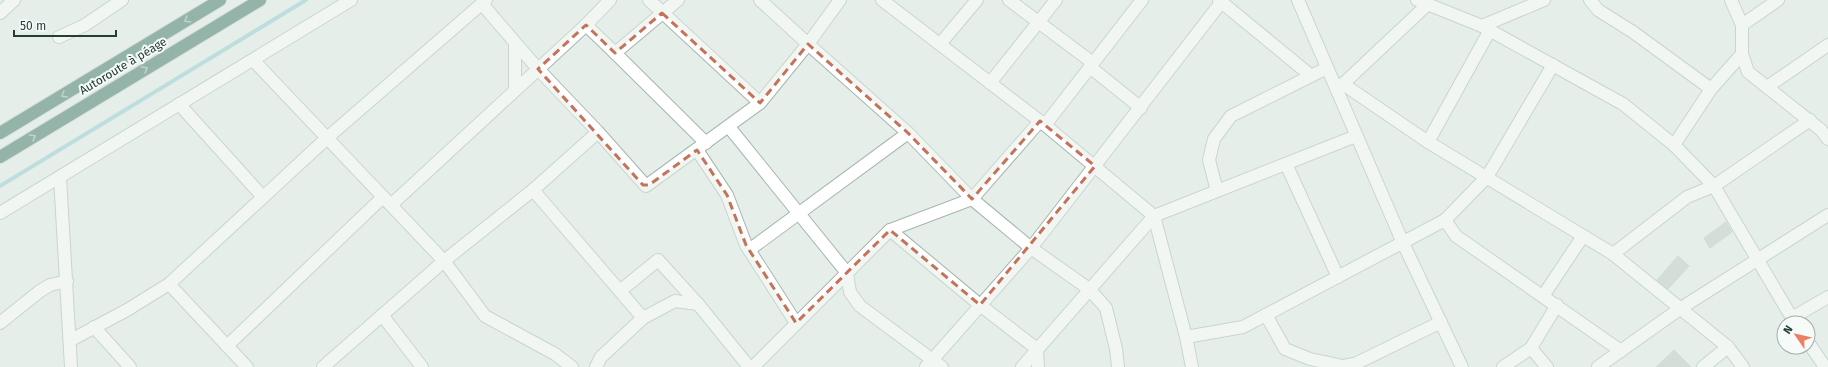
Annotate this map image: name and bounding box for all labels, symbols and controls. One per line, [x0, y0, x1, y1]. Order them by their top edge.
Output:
scale bar [14, 12, 116, 38]
one-way arrow [184, 16, 191, 23]
text: 50 m [20, 19, 46, 33]
street label: Autoroute à péage [77, 34, 169, 98]
one-way arrow [141, 67, 148, 74]
one-way arrow [61, 90, 68, 97]
one-way arrow [29, 134, 36, 141]
north arrow [1776, 315, 1816, 355]
text: N [1781, 323, 1796, 336]

